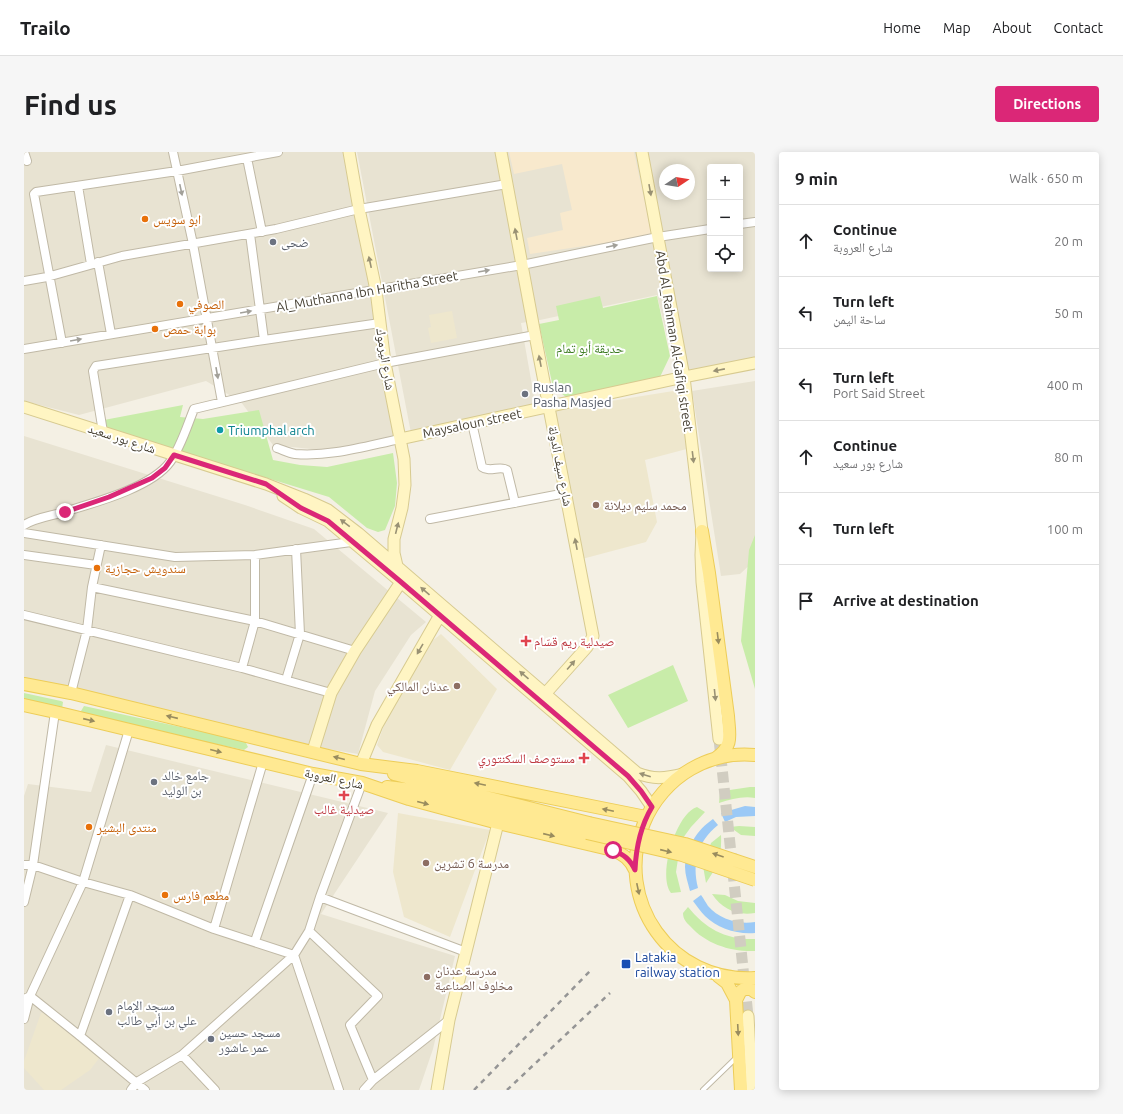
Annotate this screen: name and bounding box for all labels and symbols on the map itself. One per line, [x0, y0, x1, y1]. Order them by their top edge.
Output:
north arrow [659, 164, 695, 200]
one-way arrow [178, 184, 184, 196]
one-way arrow [647, 184, 653, 196]
place label: ابو سويس [153, 212, 201, 228]
marker: ابو سويس [140, 214, 150, 224]
one-way arrow [513, 228, 519, 240]
place label: ضحى [281, 235, 309, 251]
marker: ضحى [268, 237, 278, 247]
one-way arrow [606, 243, 618, 249]
street label: Abd Al_Rahman Al-Gafiqi street [653, 249, 696, 433]
one-way arrow [367, 255, 373, 268]
street label: Al_Muthanna Ibn Haritha Street [275, 268, 459, 315]
one-way arrow [478, 268, 491, 274]
place label: الصوفي [188, 297, 224, 315]
marker: الصوفي [175, 299, 185, 309]
one-way arrow [240, 309, 252, 315]
place label: بوابة حمص [163, 322, 216, 338]
marker: بوابة حمص [150, 324, 160, 334]
street label: شارع اليرموك [371, 327, 398, 392]
one-way arrow [70, 337, 82, 343]
park label: حديقة أبو تمام [556, 341, 624, 357]
one-way arrow [537, 355, 543, 368]
one-way arrow [214, 367, 220, 379]
one-way arrow [713, 368, 725, 374]
place label: Ruslan Pasha Masjed [533, 380, 612, 409]
marker: Ruslan Pasha Masjed [520, 389, 530, 399]
street label: Maysaloun street [421, 406, 523, 440]
street label: شارع بور سعيد [86, 421, 158, 458]
place label: Triumphal arch [228, 423, 315, 437]
marker: Triumphal arch [215, 425, 225, 435]
street label: شارع سيف الدولة [543, 425, 576, 508]
one-way arrow [690, 451, 696, 463]
place label: محمد سليم ديلانة [604, 498, 687, 514]
marker: محمد سليم ديلانة [591, 500, 601, 510]
route end [56, 503, 74, 521]
one-way arrow [340, 519, 351, 527]
one-way arrow [395, 522, 401, 534]
one-way arrow [572, 538, 578, 550]
place label: سندويش حجازية [105, 561, 186, 577]
marker: سندويش حجازية [92, 563, 102, 573]
one-way arrow [420, 586, 430, 595]
one-way arrow [715, 632, 721, 645]
place label: صيدلية ريم قسّام [534, 634, 614, 650]
marker: صيدلية ريم قسّام [521, 636, 531, 646]
one-way arrow [417, 643, 424, 655]
one-way arrow [567, 660, 576, 670]
one-way arrow [518, 671, 529, 680]
place label: عدنان المالكي [387, 679, 449, 697]
marker: عدنان المالكي [452, 681, 462, 691]
one-way arrow [711, 689, 718, 701]
one-way arrow [166, 714, 178, 720]
one-way arrow [83, 718, 95, 724]
one-way arrow [209, 748, 222, 754]
place label: مستوصف السكنتوري [478, 751, 575, 769]
marker: مستوصف السكنتوري [578, 752, 590, 764]
one-way arrow [333, 755, 345, 761]
street label: شارع العروبة [303, 765, 365, 794]
place label: جامع خالد بن الوليد [162, 768, 209, 799]
one-way arrow [639, 772, 651, 778]
marker: جامع خالد بن الوليد [149, 777, 159, 787]
one-way arrow [474, 780, 487, 786]
marker: صيدلية غالب [339, 790, 349, 800]
one-way arrow [417, 800, 429, 806]
place label: صيدلية غالب [314, 802, 374, 817]
one-way arrow [602, 806, 614, 812]
place label: منتدى البشير [96, 820, 157, 836]
marker: منتدى البشير [84, 822, 94, 832]
one-way arrow [543, 832, 555, 838]
route start [604, 841, 622, 859]
one-way arrow [660, 849, 672, 855]
one-way arrow [712, 852, 724, 858]
place label: مدرسة 6 تشرين [434, 856, 509, 872]
marker: مدرسة 6 تشرين [421, 858, 431, 868]
one-way arrow [635, 883, 641, 895]
place label: مطعم فارس [173, 888, 229, 904]
marker: مطعم فارس [160, 890, 170, 900]
place label: Latakia railway station [635, 950, 720, 979]
marker: Latakia railway station [620, 958, 632, 970]
place label: مدرسة عدنان مخلوف الصناعية [435, 963, 513, 994]
marker: مدرسة عدنان مخلوف الصناعية [422, 972, 432, 982]
place label: مسجد الإمام علي بن أبي طالب [117, 998, 197, 1031]
marker: مسجد الإمام علي بن أبي طالب [104, 1007, 114, 1017]
one-way arrow [735, 1024, 741, 1037]
place label: مسجد حسين عمر عاشور [218, 1025, 281, 1056]
marker: مسجد حسين عمر عاشور [206, 1034, 216, 1044]

